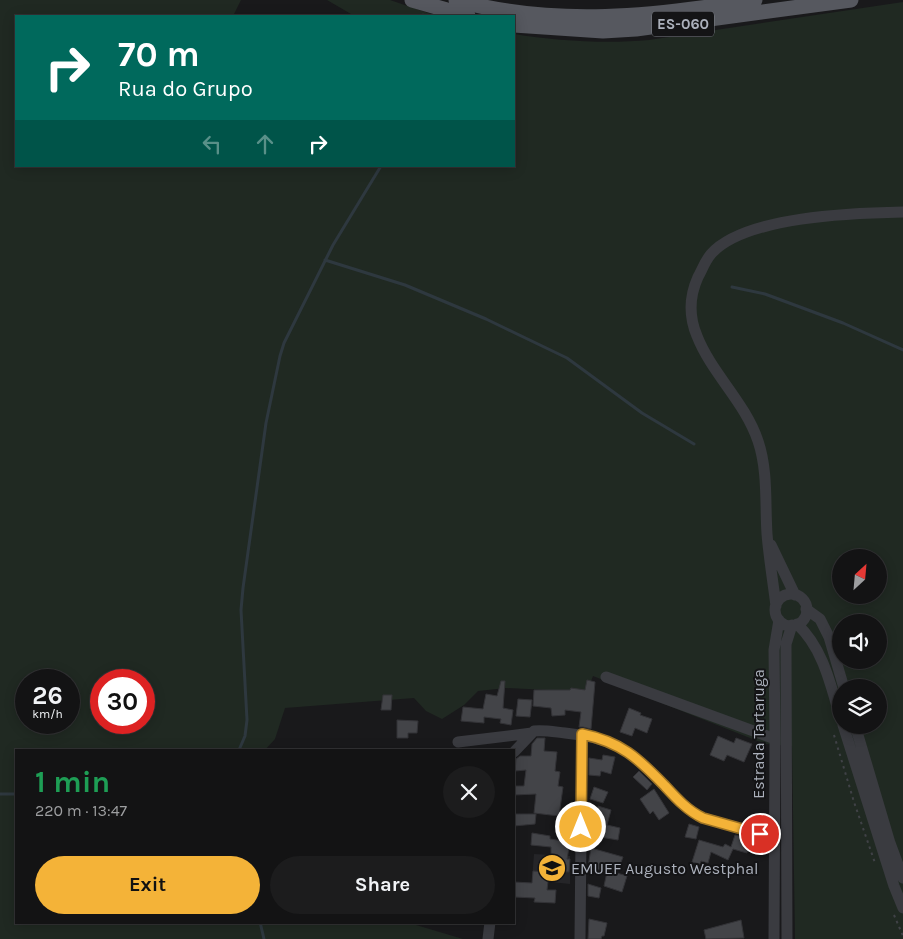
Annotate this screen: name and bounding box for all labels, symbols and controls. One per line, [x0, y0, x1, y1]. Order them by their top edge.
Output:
road number: ES-060 [652, 12, 714, 36]
text: 70 m [118, 34, 200, 75]
icon: right [35, 35, 100, 100]
text: Rua do Grupo [118, 76, 253, 102]
icon: left [198, 130, 226, 158]
icon: ahead [251, 130, 279, 158]
icon: right [304, 130, 332, 158]
north arrow [832, 549, 888, 604]
map controls [832, 549, 887, 734]
button: sound [832, 614, 887, 669]
speed limit sign: 30 [90, 669, 155, 734]
street label: Estrada Tartaruga [749, 669, 768, 799]
button: layers [832, 679, 887, 734]
text: 26 [32, 681, 63, 710]
text: km/h [32, 707, 63, 721]
text: 1 min [35, 764, 110, 800]
button: close [443, 766, 495, 818]
position arrow [554, 800, 606, 852]
text: 220 m · 13:47 [35, 801, 127, 820]
pin [739, 813, 781, 855]
icon: arrive [746, 820, 774, 848]
school or university icon: EMUEF Augusto Westphal [537, 853, 567, 883]
button: Exit [35, 856, 260, 914]
button: Share [270, 856, 495, 914]
place label: EMUEF Augusto Westphal [571, 859, 758, 878]

